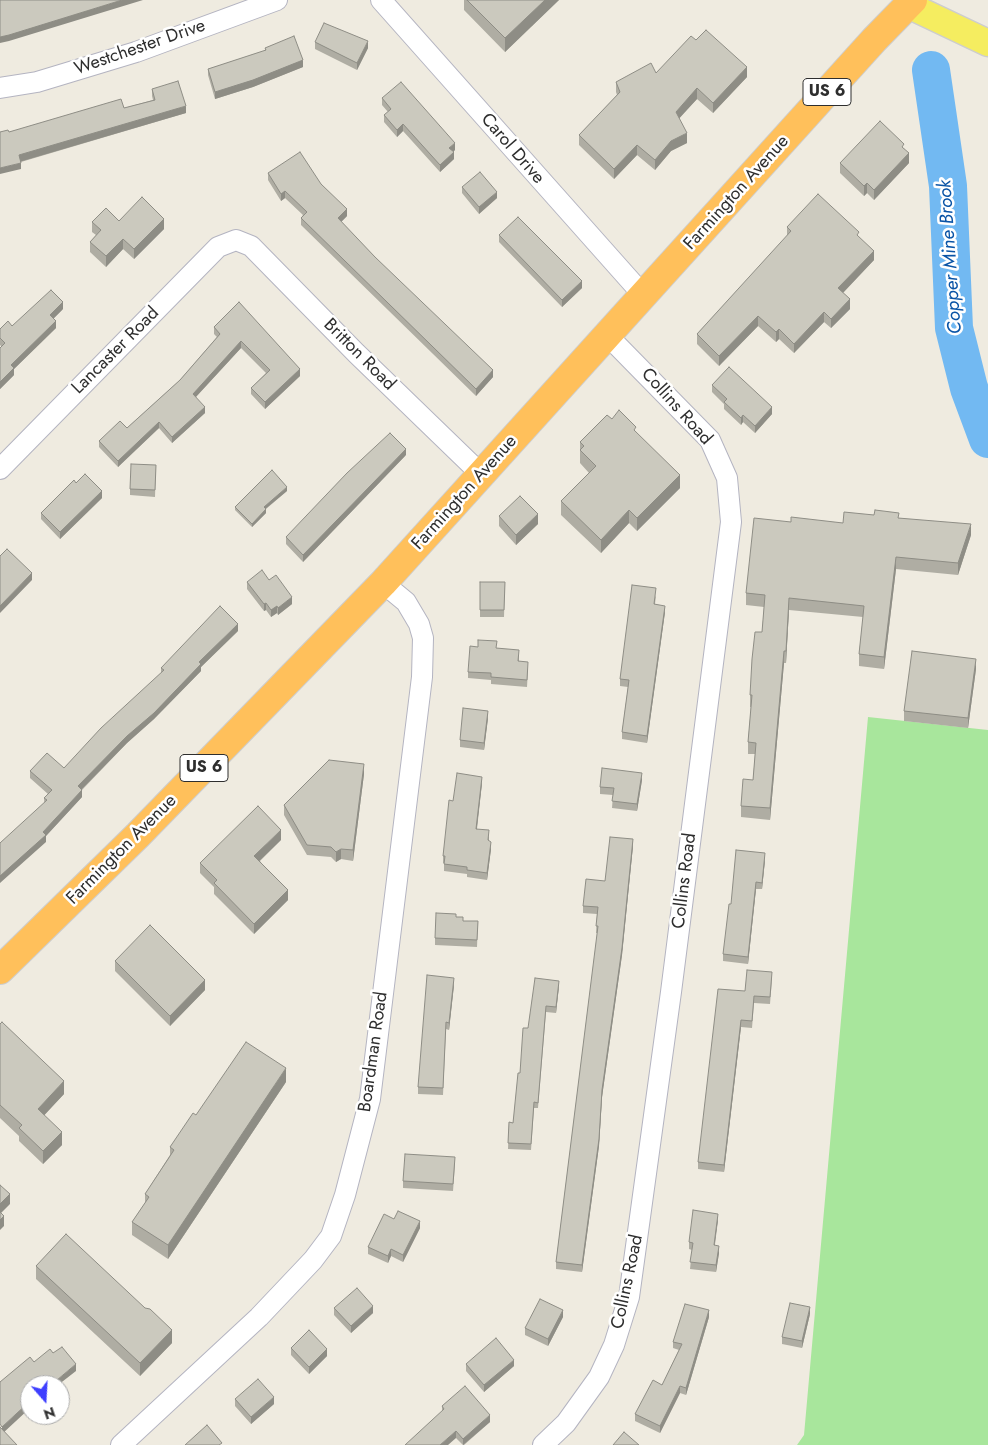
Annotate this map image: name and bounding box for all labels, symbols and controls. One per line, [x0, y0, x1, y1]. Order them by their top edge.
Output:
street label: Westchester Drive [72, 15, 208, 81]
road number: US 6 [803, 78, 851, 105]
street label: Carol Drive [476, 109, 548, 189]
street label: Farmington Avenue [680, 131, 794, 255]
water label: Copper Mine Brook [934, 179, 968, 335]
street label: Lancaster Road [68, 303, 164, 399]
street label: Britton Road [318, 314, 400, 396]
street label: Collins Road [636, 364, 716, 450]
street label: Farmington Avenue [408, 431, 522, 555]
road number: US 6 [180, 754, 228, 781]
street label: Farmington Avenue [62, 790, 182, 910]
street label: Collins Road [668, 832, 702, 930]
street label: Boardman Road [355, 990, 393, 1114]
street label: Collins Road [607, 1233, 649, 1331]
north arrow [20, 1375, 70, 1425]
text: N [41, 1402, 58, 1425]

